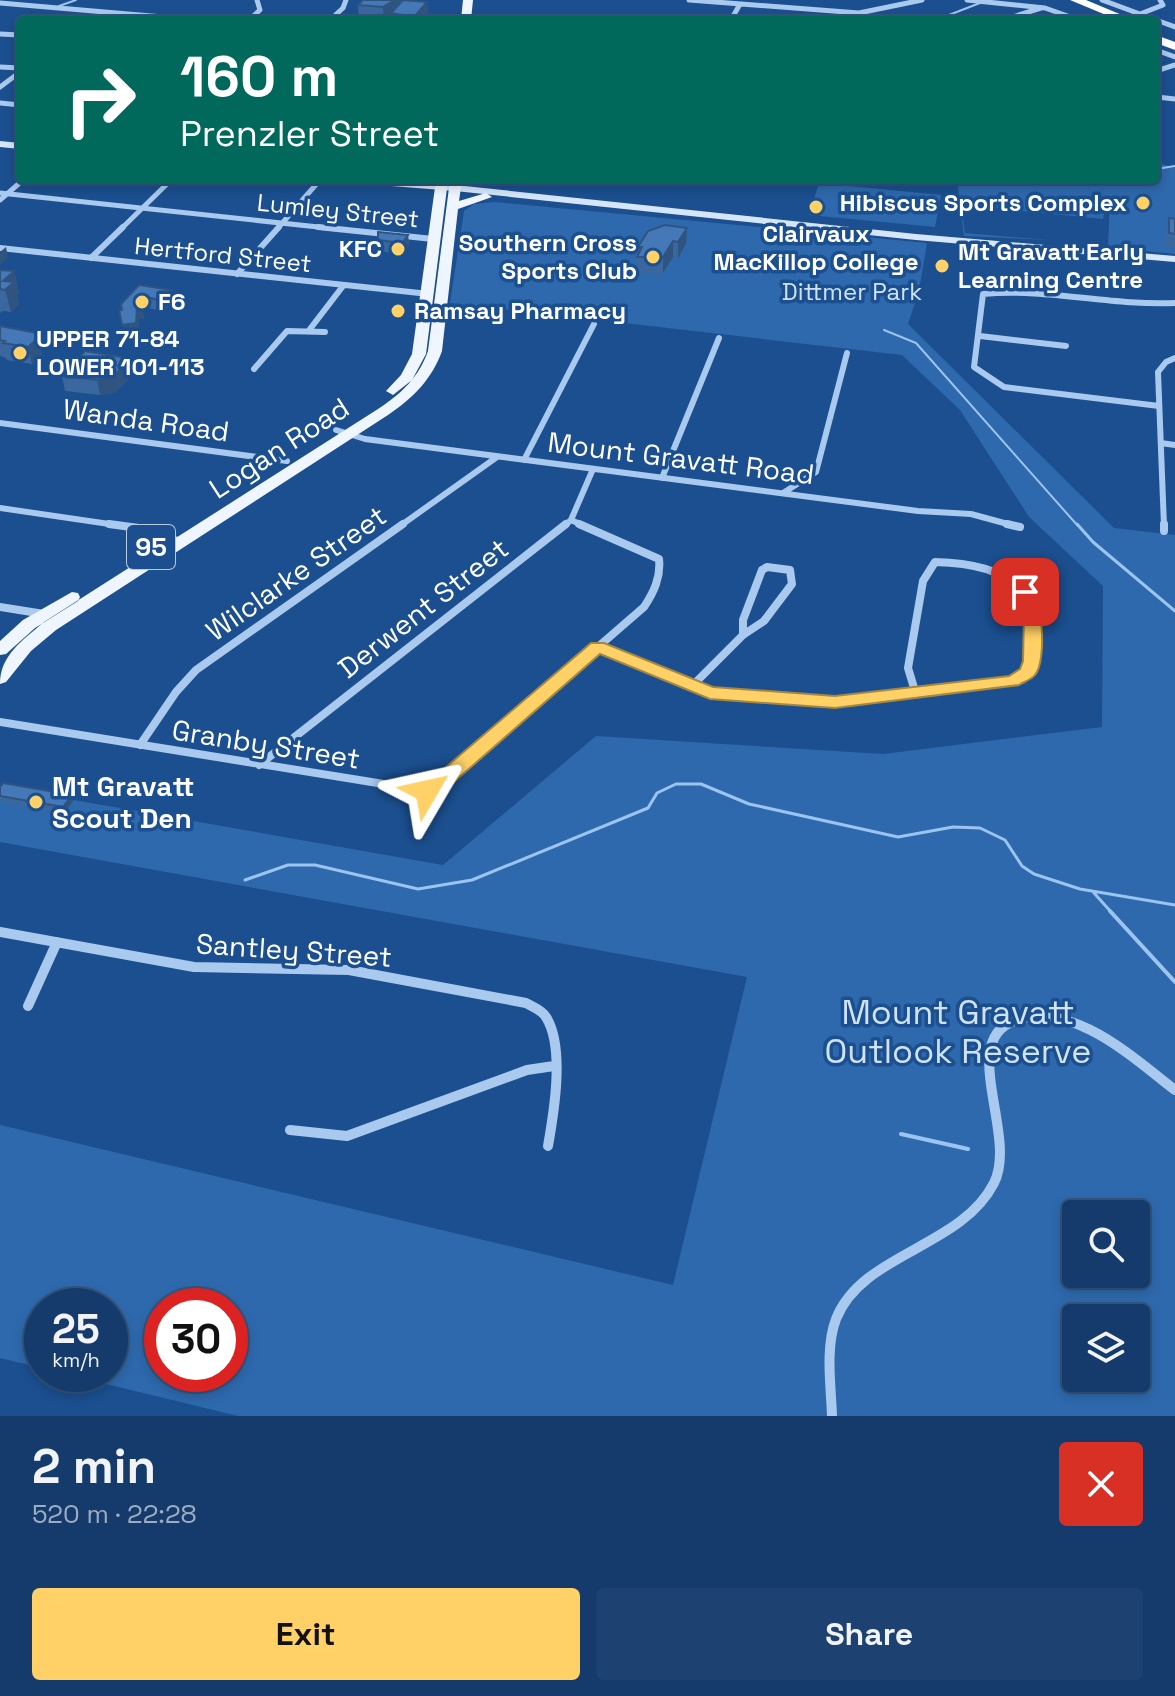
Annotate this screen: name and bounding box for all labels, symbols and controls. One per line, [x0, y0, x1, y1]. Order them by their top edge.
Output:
text: 160 m [180, 41, 338, 112]
icon: right [48, 48, 152, 152]
text: Prenzler Street [180, 111, 440, 157]
street label: Lumley Street [256, 187, 421, 234]
place label: Hibiscus Sports Complex [840, 187, 1127, 218]
marker: Hibiscus Sports Complex [1134, 194, 1152, 212]
marker: Clairvaux MacKillop College [807, 198, 825, 216]
place label: Clairvaux MacKillop College [713, 218, 919, 277]
place label: Southern Cross Sports Club [459, 227, 637, 286]
street label: Hertford Street [133, 230, 313, 279]
place label: KFC [339, 233, 382, 264]
place label: Mt Gravatt Early Learning Centre [958, 236, 1144, 295]
marker: KFC [389, 240, 407, 258]
marker: Southern Cross Sports Club [644, 248, 662, 266]
marker: Mt Gravatt Early Learning Centre [933, 257, 951, 275]
park label: Dittmer Park [782, 276, 922, 307]
place label: F6 [158, 286, 186, 317]
marker: F6 [133, 293, 151, 311]
place label: Ramsay Pharmacy [414, 295, 626, 326]
marker: Ramsay Pharmacy [389, 302, 407, 320]
place label: UPPER 71-84 LOWER 101-113 [36, 323, 205, 382]
marker: UPPER 71-84 LOWER 101-113 [11, 344, 29, 362]
street label: Logan Road [202, 389, 356, 507]
street label: Wanda Road [61, 391, 231, 449]
street label: Mount Gravatt Road [546, 424, 816, 492]
street label: Wilclarke Street [199, 497, 393, 649]
road number: 95 [127, 525, 175, 569]
street label: Derwent Street [330, 530, 516, 686]
pin [991, 558, 1059, 626]
icon: arrive [1003, 570, 1047, 614]
street label: Granby Street [169, 711, 363, 777]
position arrow [385, 749, 469, 833]
place label: Mt Gravatt Scout Den [52, 768, 194, 836]
marker: Mt Gravatt Scout Den [27, 793, 45, 811]
street label: Santley Street [195, 925, 393, 975]
park label: Mount Gravatt Outlook Reserve [825, 991, 1091, 1073]
map controls [1062, 1200, 1150, 1392]
button: search [1062, 1200, 1150, 1288]
speed limit sign: 30 [144, 1288, 248, 1392]
text: 25 [52, 1304, 100, 1355]
button: layers [1062, 1304, 1150, 1392]
text: km/h [52, 1347, 100, 1373]
text: 2 min [32, 1436, 156, 1497]
button: close [1059, 1442, 1143, 1526]
text: 520 m · 22:28 [32, 1497, 197, 1531]
button: Exit [32, 1588, 580, 1680]
button: Share [596, 1588, 1143, 1680]

